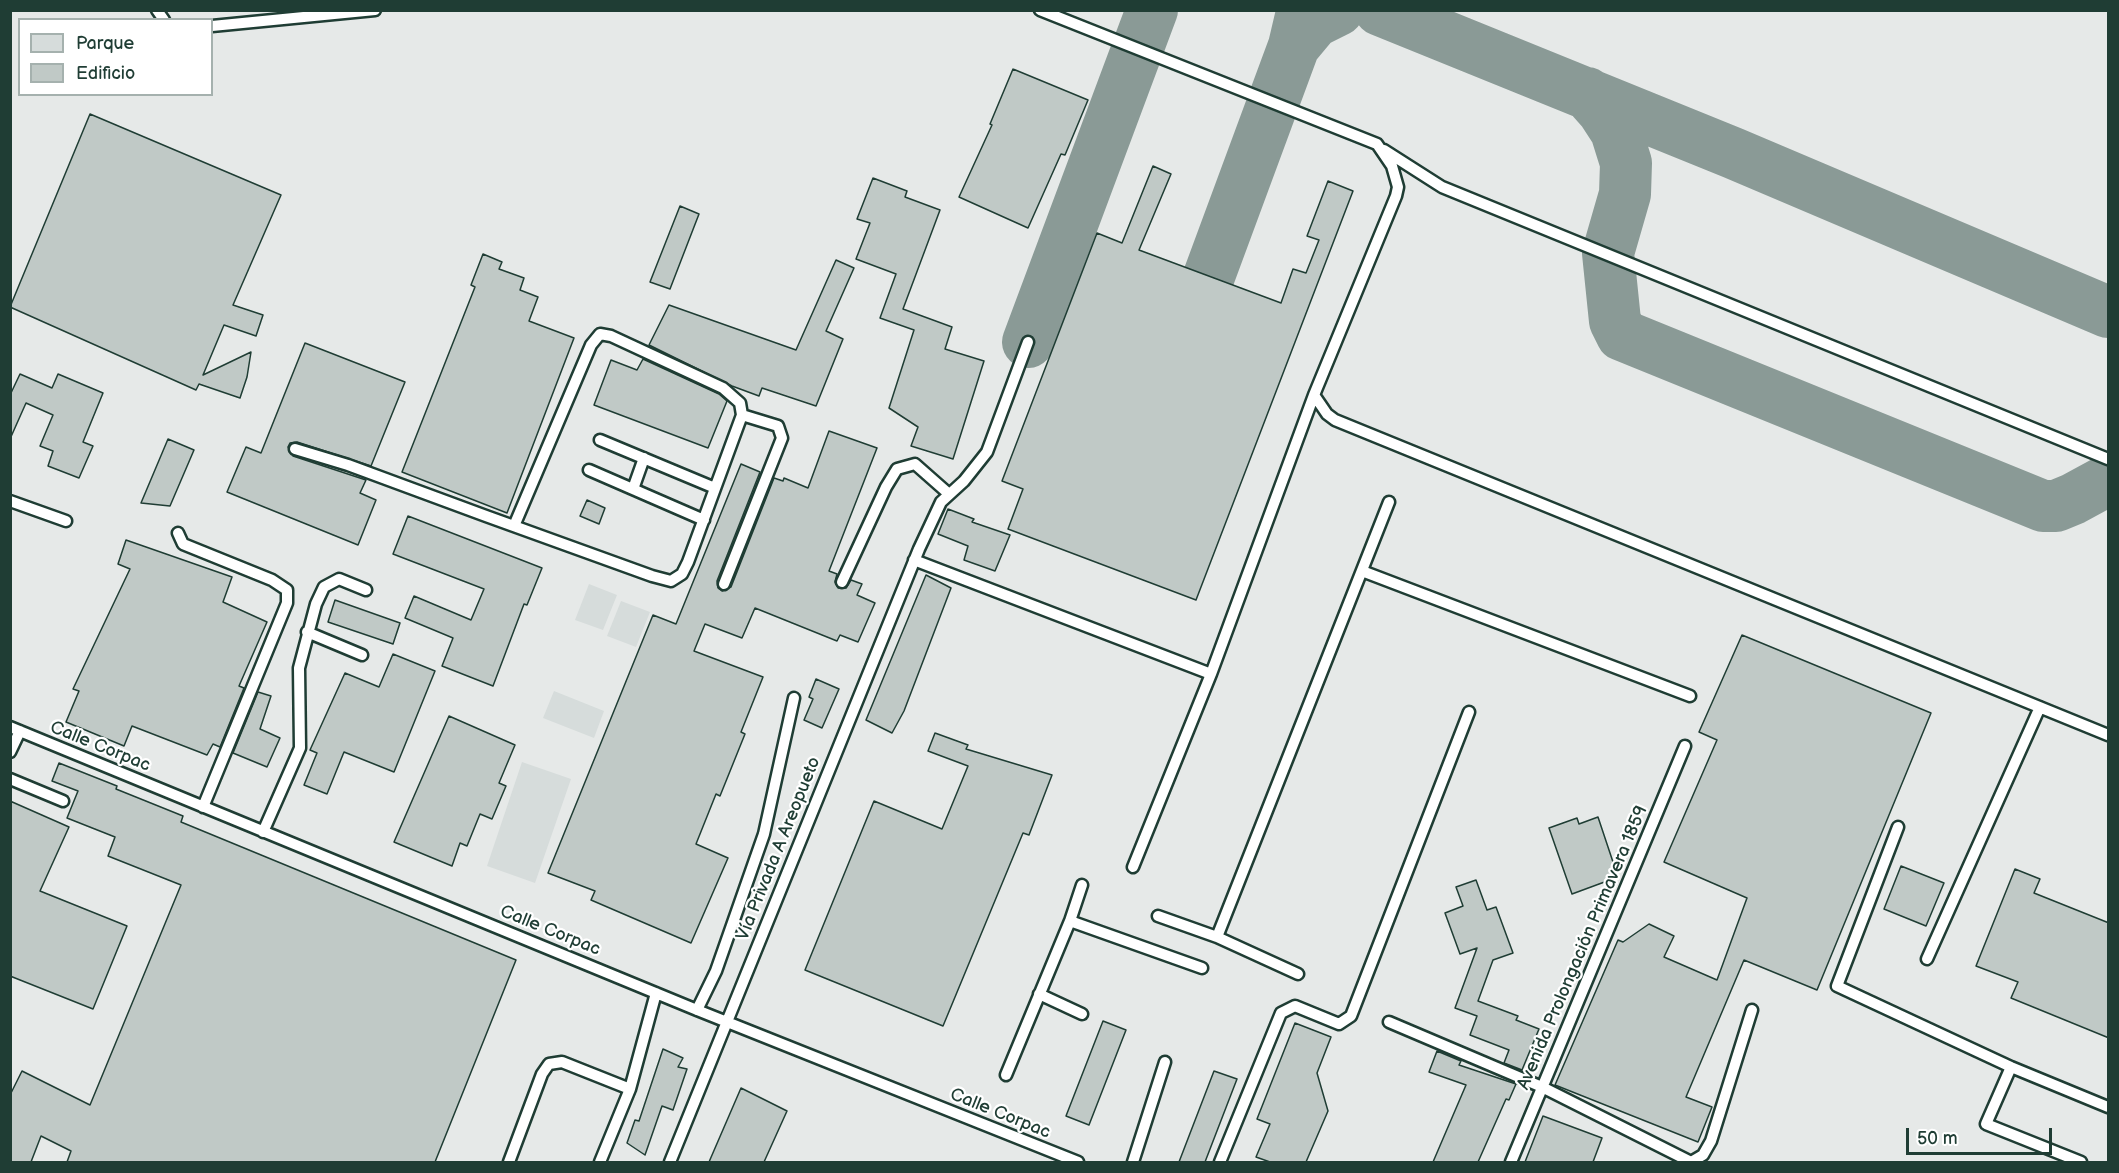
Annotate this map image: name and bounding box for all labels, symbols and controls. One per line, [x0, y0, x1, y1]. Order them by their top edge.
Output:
legend [18, 18, 213, 96]
text: Parque [76, 33, 134, 54]
text: Edificio [76, 63, 135, 84]
street label: Calle Corpac [47, 717, 153, 777]
street label: Vía Privada A Areopueto [732, 754, 826, 944]
street label: Avenida Prolongación Primavera 1859 [1513, 803, 1653, 1093]
street label: Calle Corpac [497, 901, 603, 961]
street label: Calle Corpac [947, 1084, 1053, 1144]
scale bar [1909, 1116, 2054, 1154]
text: 50 m [1917, 1128, 1958, 1149]

